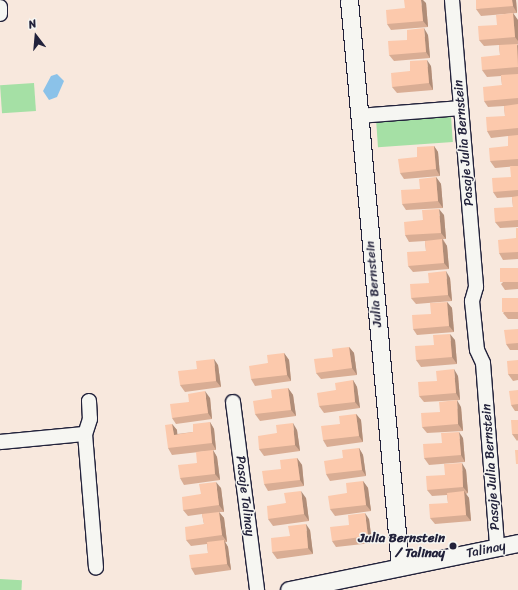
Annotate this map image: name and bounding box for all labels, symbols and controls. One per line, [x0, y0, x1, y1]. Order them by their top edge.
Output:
text: N [26, 14, 39, 34]
north arrow [16, 16, 56, 56]
street label: Pasaje Julia Bernstein [451, 79, 477, 207]
street label: Julia Bernstein [362, 241, 386, 327]
street label: Pasaje Julia Bernstein [479, 403, 503, 531]
street label: Pasaje Talinay [232, 455, 258, 537]
place label: Julia Bernstein / Talinay [359, 531, 445, 562]
street label: Talinay [465, 538, 507, 562]
marker: Julia Bernstein / Talinay [448, 541, 458, 551]

